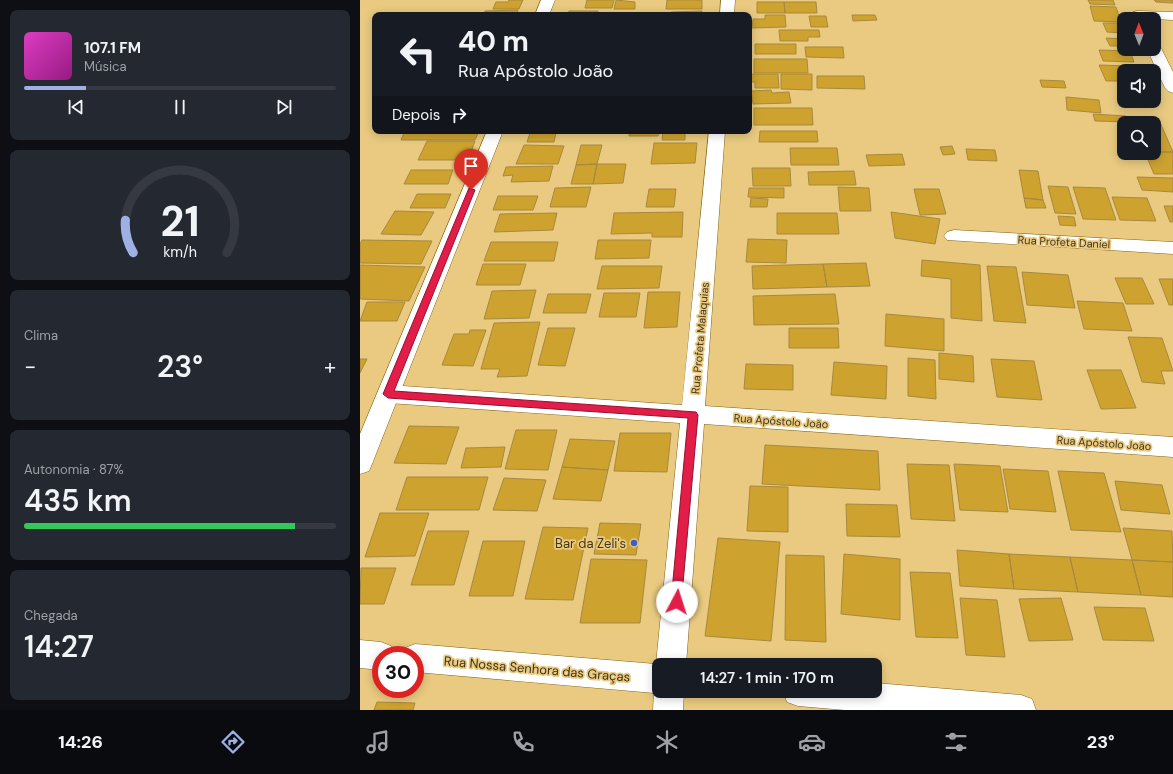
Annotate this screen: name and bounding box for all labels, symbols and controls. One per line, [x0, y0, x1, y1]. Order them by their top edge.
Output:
north arrow [1117, 12, 1161, 56]
map controls [1117, 12, 1161, 160]
text: 40 m [458, 23, 529, 60]
icon: left [392, 28, 444, 80]
text: 107.1 FM [84, 38, 141, 58]
text: Música [84, 58, 127, 75]
text: Rua Apóstolo João [458, 59, 613, 83]
button: sound [1117, 64, 1161, 108]
icon: previous [65, 96, 87, 118]
icon: pause [169, 96, 191, 118]
icon: next [273, 96, 295, 118]
icon: right [448, 104, 470, 126]
text: Depois [392, 105, 440, 125]
button: search [1117, 116, 1161, 160]
pin [454, 149, 488, 190]
icon: arrive [460, 155, 482, 177]
text: 21 [160, 195, 200, 249]
street label: Rua Profeta Daniel [1017, 233, 1111, 251]
text: km/h [163, 243, 197, 261]
street label: Rua Profeta Malaquias [688, 281, 712, 395]
text: Clima [24, 327, 58, 344]
text: 23° [157, 347, 203, 386]
text: − [24, 352, 36, 381]
text: + [324, 352, 336, 381]
street label: Rua Apóstolo João [733, 411, 829, 431]
street label: Rua Apóstolo João [1056, 433, 1152, 453]
text: Autonomia · 87% [24, 461, 124, 478]
text: 435 km [24, 481, 131, 520]
place label: Bar da Zeli's [555, 535, 626, 552]
marker: Bar da Zeli's [629, 538, 639, 548]
position arrow [656, 581, 698, 623]
text: Chegada [24, 607, 78, 624]
text: 14:27 [24, 627, 94, 666]
speed limit sign: 30 [372, 646, 424, 698]
street label: Rua Nossa Senhora das Graças [443, 652, 631, 686]
text: 14:27 · 1 min · 170 m [700, 668, 834, 688]
icon: directions [219, 728, 247, 756]
icon: music [364, 728, 392, 756]
icon: phone [509, 728, 537, 756]
icon: climate [653, 728, 681, 756]
icon: car [798, 728, 826, 756]
icon: filters [942, 728, 970, 756]
text: 14:26 [58, 730, 103, 754]
text: 23° [1087, 730, 1115, 754]

